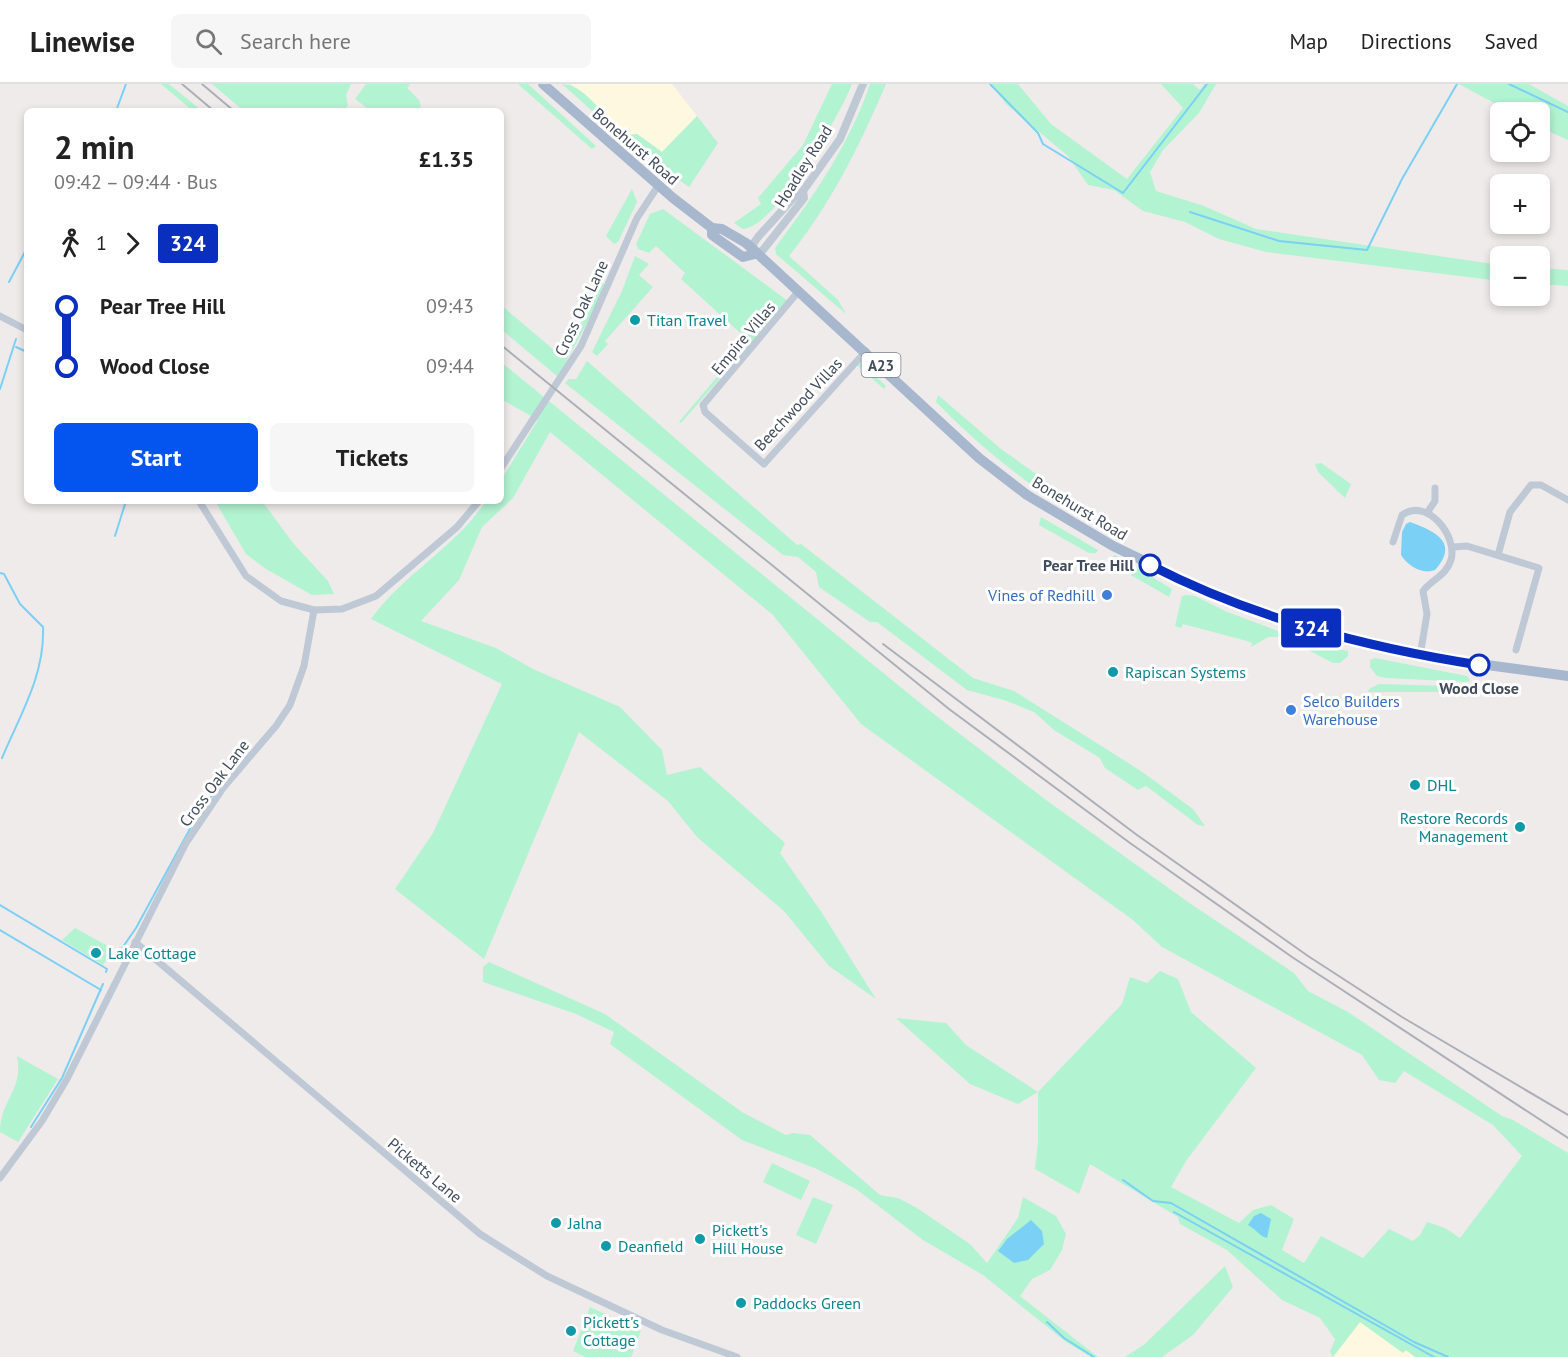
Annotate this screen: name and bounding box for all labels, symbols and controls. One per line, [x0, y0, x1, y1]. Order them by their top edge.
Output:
search box [171, 14, 591, 68]
text: Linewise [30, 23, 135, 60]
icon: search [192, 25, 225, 58]
text: Search here [240, 27, 351, 55]
text: Map [1289, 28, 1328, 55]
text: Directions [1361, 28, 1452, 55]
text: Saved [1485, 28, 1538, 55]
map controls [1490, 102, 1550, 306]
button: locate [1490, 102, 1550, 162]
street label: Bonehurst Road [589, 103, 683, 189]
street label: Hoadley Road [770, 121, 836, 211]
text: 2 min [54, 125, 135, 168]
text: £1.35 [419, 145, 474, 173]
text: 09:42 – 09:44 · Bus [54, 169, 218, 195]
button: + [1490, 174, 1550, 234]
icon: walk [54, 227, 87, 260]
icon: forward [116, 227, 149, 260]
text: 1 [96, 230, 107, 256]
text: 324 [170, 230, 206, 257]
button: − [1490, 246, 1550, 306]
street label: Cross Oak Lane [550, 257, 612, 359]
text: Pear Tree Hill [100, 292, 225, 320]
text: 09:43 [426, 293, 474, 319]
street label: Empire Villas [707, 297, 780, 379]
place label: Titan Travel [647, 310, 727, 330]
marker: Titan Travel [628, 313, 642, 327]
text: Wood Close [100, 352, 210, 380]
text: 09:44 [426, 353, 474, 379]
street label: Beechwood Villas [750, 353, 846, 455]
road number: A23 [862, 353, 900, 377]
button: Start [54, 423, 258, 492]
button: Tickets [270, 423, 474, 492]
street label: Bonehurst Road [1029, 472, 1131, 544]
marker: Pear Tree Hill [1139, 554, 1161, 576]
place label: Pear Tree Hill [1043, 555, 1134, 575]
place label: Vines of Redhill [987, 585, 1095, 605]
marker: Vines of Redhill [1100, 588, 1114, 602]
line badge: 324 [1276, 608, 1346, 648]
text: 324 [1293, 615, 1329, 642]
marker: Wood Close [1468, 654, 1490, 676]
place label: Rapiscan Systems [1125, 662, 1246, 682]
marker: Rapiscan Systems [1106, 665, 1120, 679]
place label: Wood Close [1439, 678, 1519, 698]
place label: Selco Builders Warehouse [1303, 691, 1400, 729]
marker: Selco Builders Warehouse [1284, 703, 1298, 717]
street label: Cross Oak Lane [175, 736, 253, 830]
place label: DHL [1427, 775, 1457, 795]
marker: DHL [1408, 778, 1422, 792]
place label: Restore Records Management [1400, 808, 1509, 846]
marker: Restore Records Management [1513, 820, 1527, 834]
place label: Lake Cottage [108, 943, 196, 963]
marker: Lake Cottage [89, 946, 103, 960]
street label: Picketts Lane [384, 1133, 466, 1207]
place label: Jalna [567, 1213, 602, 1233]
marker: Jalna [549, 1216, 563, 1230]
place label: Pickett's Hill House [712, 1220, 783, 1258]
marker: Pickett's Hill House [693, 1232, 707, 1246]
place label: Deanfield [618, 1236, 683, 1256]
marker: Deanfield [599, 1239, 613, 1253]
place label: Paddocks Green [753, 1293, 861, 1313]
marker: Paddocks Green [734, 1296, 748, 1310]
place label: Pickett's Cottage [583, 1312, 639, 1350]
marker: Pickett's Cottage [564, 1324, 578, 1338]

